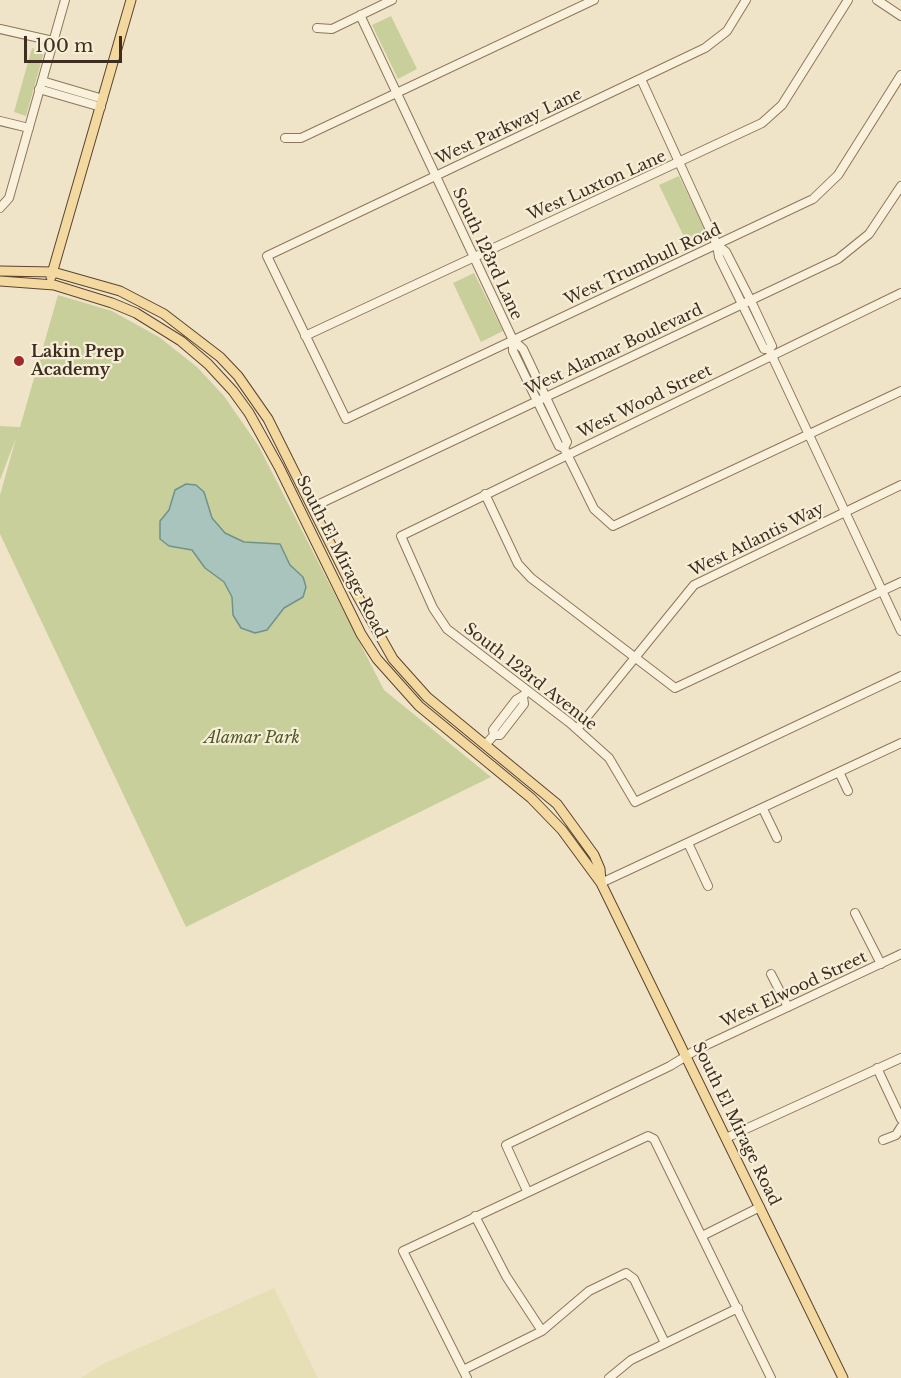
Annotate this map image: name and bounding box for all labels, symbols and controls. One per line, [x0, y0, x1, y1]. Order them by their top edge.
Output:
scale bar [27, 24, 124, 62]
text: 100 m [35, 35, 93, 57]
street label: West Parkway Lane [433, 85, 585, 169]
street label: West Luxton Lane [525, 147, 669, 225]
street label: South 123rd Lane [448, 185, 526, 323]
street label: West Trumbull Road [562, 220, 724, 310]
street label: West Alamar Boulevard [522, 300, 706, 400]
place label: Lakin Prep Academy [31, 342, 124, 380]
marker: Lakin Prep Academy [12, 354, 26, 368]
street label: West Wood Street [575, 361, 715, 443]
street label: South El Mirage Road [292, 473, 390, 641]
street label: West Atlantis Way [686, 499, 828, 581]
street label: South 123rd Avenue [460, 619, 600, 735]
park label: Alamar Park [204, 728, 300, 748]
street label: West Elwood Street [718, 948, 870, 1032]
street label: South El Mirage Road [688, 1039, 784, 1209]

